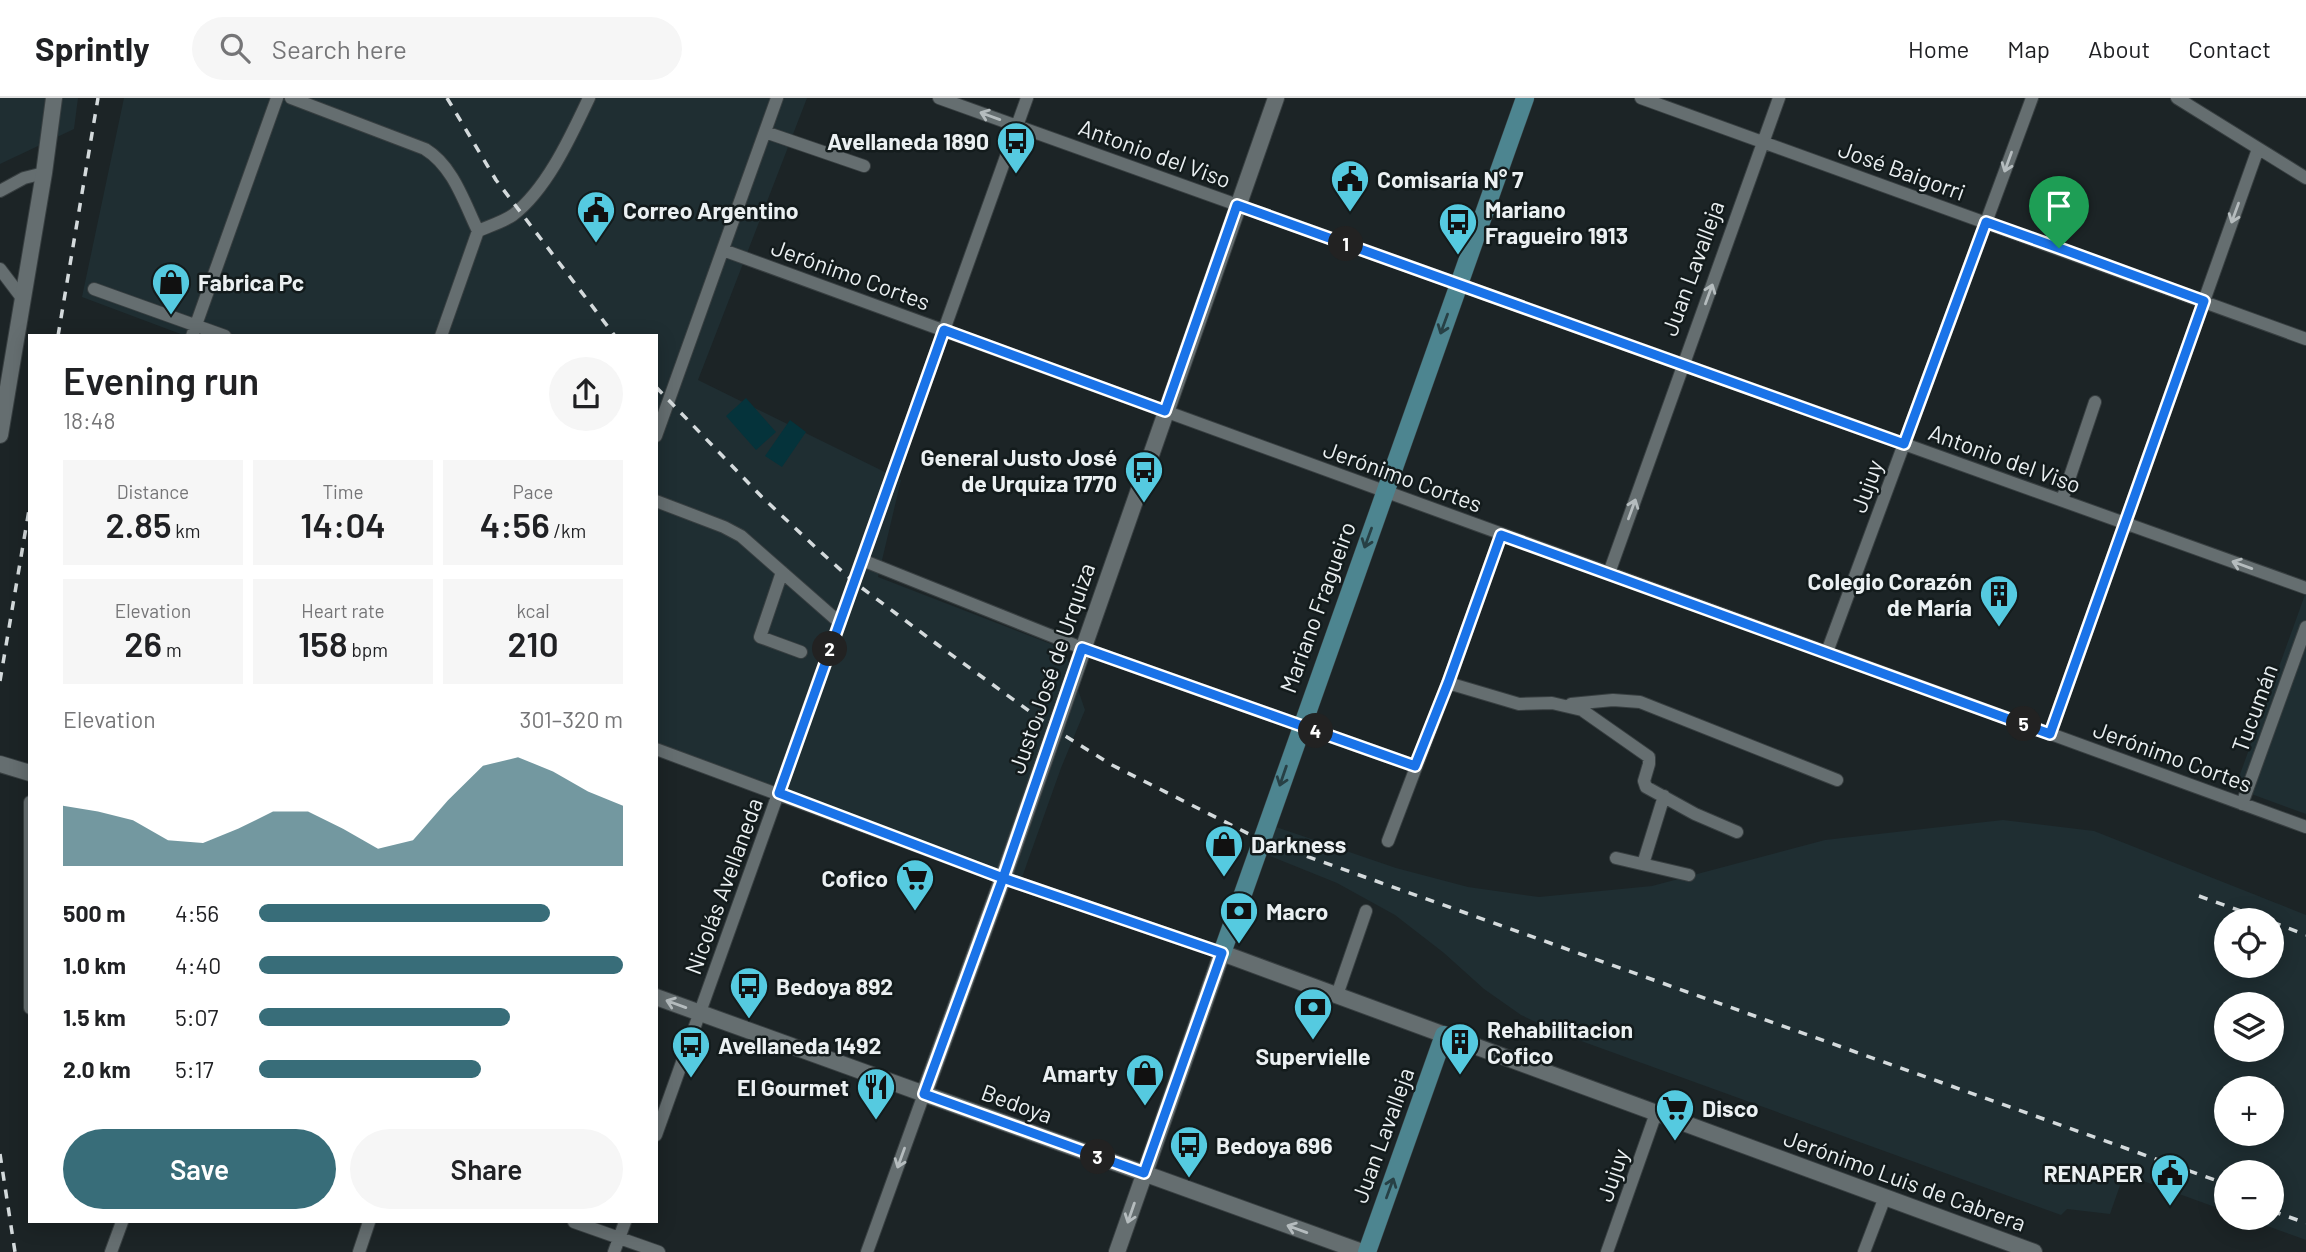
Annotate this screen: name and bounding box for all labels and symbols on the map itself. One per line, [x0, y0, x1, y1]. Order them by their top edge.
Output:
one-way arrow [979, 109, 1001, 121]
street label: Antonio del Viso [1075, 112, 1235, 194]
bus stop icon: Avellaneda 1890 [995, 120, 1037, 175]
place label: Avellaneda 1890 [827, 127, 989, 155]
street label: José Baigorri [1835, 134, 1969, 206]
one-way arrow [2001, 151, 2013, 173]
public building icon: Comisaría N° 7 [1329, 158, 1371, 213]
place label: Comisaría N° 7 [1377, 165, 1524, 193]
pin [2029, 176, 2089, 248]
public building icon: Correo Argentino [575, 189, 617, 244]
place label: Mariano Fragueiro 1913 [1485, 195, 1628, 249]
place label: Correo Argentino [623, 196, 799, 224]
street label: Juan Lavalleja [1655, 197, 1729, 339]
bus stop icon: Mariano Fragueiro 1913 [1437, 201, 1479, 256]
one-way arrow [2228, 202, 2240, 224]
pin: 1 [1328, 226, 1364, 262]
street label: Jerónimo Cortes [768, 232, 934, 316]
shop icon: Fabrica Pc [150, 261, 192, 316]
place label: Fabrica Pc [198, 268, 304, 296]
one-way arrow [1704, 284, 1716, 306]
one-way arrow [1437, 312, 1449, 334]
street label: Antonio del Viso [1925, 417, 2085, 499]
street label: Jerónimo Cortes [1320, 434, 1486, 518]
place label: General Justo José de Urquiza 1770 [921, 443, 1117, 497]
bus stop icon: General Justo José de Urquiza 1770 [1123, 449, 1165, 504]
street label: Jujuy [1844, 455, 1889, 516]
one-way arrow [1627, 498, 1640, 520]
street label: Mariano Fragueiro [1273, 518, 1361, 696]
one-way arrow [1361, 527, 1373, 549]
one-way arrow [2231, 558, 2253, 570]
street label: Justo José de Urquiza [1002, 559, 1100, 777]
place label: Colegio Corazón de María [1808, 567, 1972, 621]
building icon: Colegio Corazón de María [1978, 573, 2020, 628]
pin: 2 [812, 632, 848, 666]
street label: Tucumán [2225, 660, 2283, 756]
pin: 5 [2007, 706, 2042, 742]
pin: 4 [1298, 714, 1334, 748]
street label: Jerónimo Cortes [2090, 714, 2256, 798]
one-way arrow [1276, 764, 1288, 786]
street label: Nicolás Avellaneda [678, 794, 768, 978]
shop icon: Darkness [1203, 823, 1245, 878]
place label: Darkness [1251, 830, 1346, 858]
supermarket icon: Cofico [894, 857, 936, 912]
place label: Cofico [821, 864, 888, 892]
bank icon: Macro [1218, 890, 1260, 945]
place label: Macro [1266, 897, 1328, 925]
bus stop icon: Bedoya 892 [728, 965, 770, 1020]
place label: Bedoya 892 [776, 972, 893, 1000]
bank icon: Supervielle [1292, 986, 1334, 1041]
one-way arrow [665, 997, 687, 1009]
place label: Rehabilitacion Cofico [1487, 1015, 1633, 1069]
building icon: Rehabilitacion Cofico [1439, 1021, 1481, 1076]
bus stop icon: Avellaneda 1492 [670, 1024, 712, 1079]
place label: Avellaneda 1492 [718, 1031, 881, 1059]
place label: Supervielle [1255, 1042, 1371, 1070]
shop icon: Amarty [1124, 1052, 1166, 1107]
place label: Amarty [1042, 1059, 1118, 1087]
street label: Juan Lavalleja [1345, 1064, 1419, 1206]
restaurant icon: El Gourmet [855, 1066, 897, 1121]
place label: El Gourmet [737, 1073, 849, 1101]
street label: Bedoya [978, 1077, 1056, 1129]
supermarket icon: Disco [1654, 1087, 1696, 1142]
place label: Disco [1702, 1094, 1759, 1122]
street label: Jerónimo Luis de Cabrera [1780, 1123, 2030, 1237]
bus stop icon: Bedoya 696 [1168, 1124, 1210, 1179]
place label: Bedoya 696 [1216, 1131, 1333, 1159]
pin: 3 [1080, 1140, 1116, 1174]
street label: Jujuy [1590, 1144, 1634, 1205]
one-way arrow [894, 1146, 906, 1168]
public building icon: RENAPER [2149, 1152, 2191, 1207]
place label: RENAPER [2043, 1159, 2143, 1187]
one-way arrow [1384, 1177, 1397, 1199]
one-way arrow [1124, 1201, 1136, 1223]
one-way arrow [1287, 1222, 1309, 1234]

